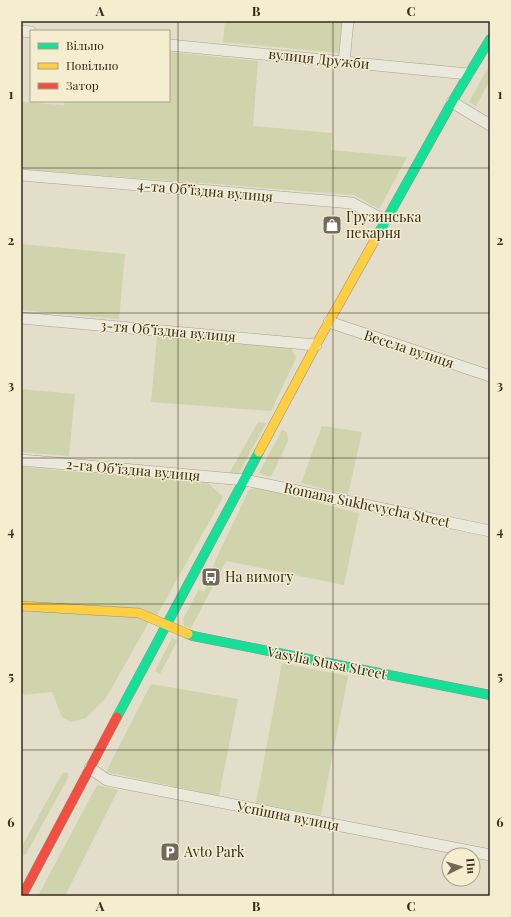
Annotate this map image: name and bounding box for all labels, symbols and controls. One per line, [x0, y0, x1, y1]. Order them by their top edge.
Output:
text: A [95, 2, 105, 19]
text: B [252, 2, 261, 19]
text: C [406, 2, 416, 19]
legend [30, 30, 170, 102]
text: Вільно [66, 37, 104, 53]
street label: вулиця Дружби [268, 44, 371, 73]
text: Повільно [66, 57, 119, 73]
text: Затор [66, 77, 99, 93]
text: 1 [9, 85, 14, 102]
text: 1 [498, 85, 503, 102]
street label: 4-та Обʼїздна вулиця [136, 175, 274, 206]
place label: Грузинська пекарня [346, 207, 421, 242]
shop icon: Грузинська пекарня [321, 214, 343, 236]
text: 2 [8, 231, 15, 248]
text: 2 [497, 231, 504, 248]
street label: 3-тя Обʼїздна вулиця [99, 315, 237, 346]
street label: Весела вулиця [362, 325, 457, 372]
text: 3 [8, 376, 14, 393]
text: 3 [497, 376, 503, 393]
street label: 2-га Обʼїздна вулиця [65, 454, 202, 485]
street label: Romana Sukhevycha Street [282, 478, 453, 532]
text: 4 [8, 522, 15, 539]
text: 4 [497, 522, 504, 539]
bus stop icon: На вимогу [200, 566, 222, 588]
place label: На вимогу [225, 567, 294, 586]
street label: Vasylia Stusa Street [265, 641, 389, 684]
text: 5 [8, 667, 14, 684]
text: 5 [497, 667, 503, 684]
street label: Успішна вулиця [234, 796, 341, 835]
text: 6 [7, 813, 15, 830]
text: 6 [496, 813, 504, 830]
parking icon: Avto Park [159, 841, 181, 863]
place label: Avto Park [183, 842, 245, 861]
north arrow [441, 847, 481, 887]
text: Пн [463, 858, 480, 875]
text: A [95, 897, 105, 914]
text: B [252, 897, 261, 914]
text: C [406, 897, 416, 914]

